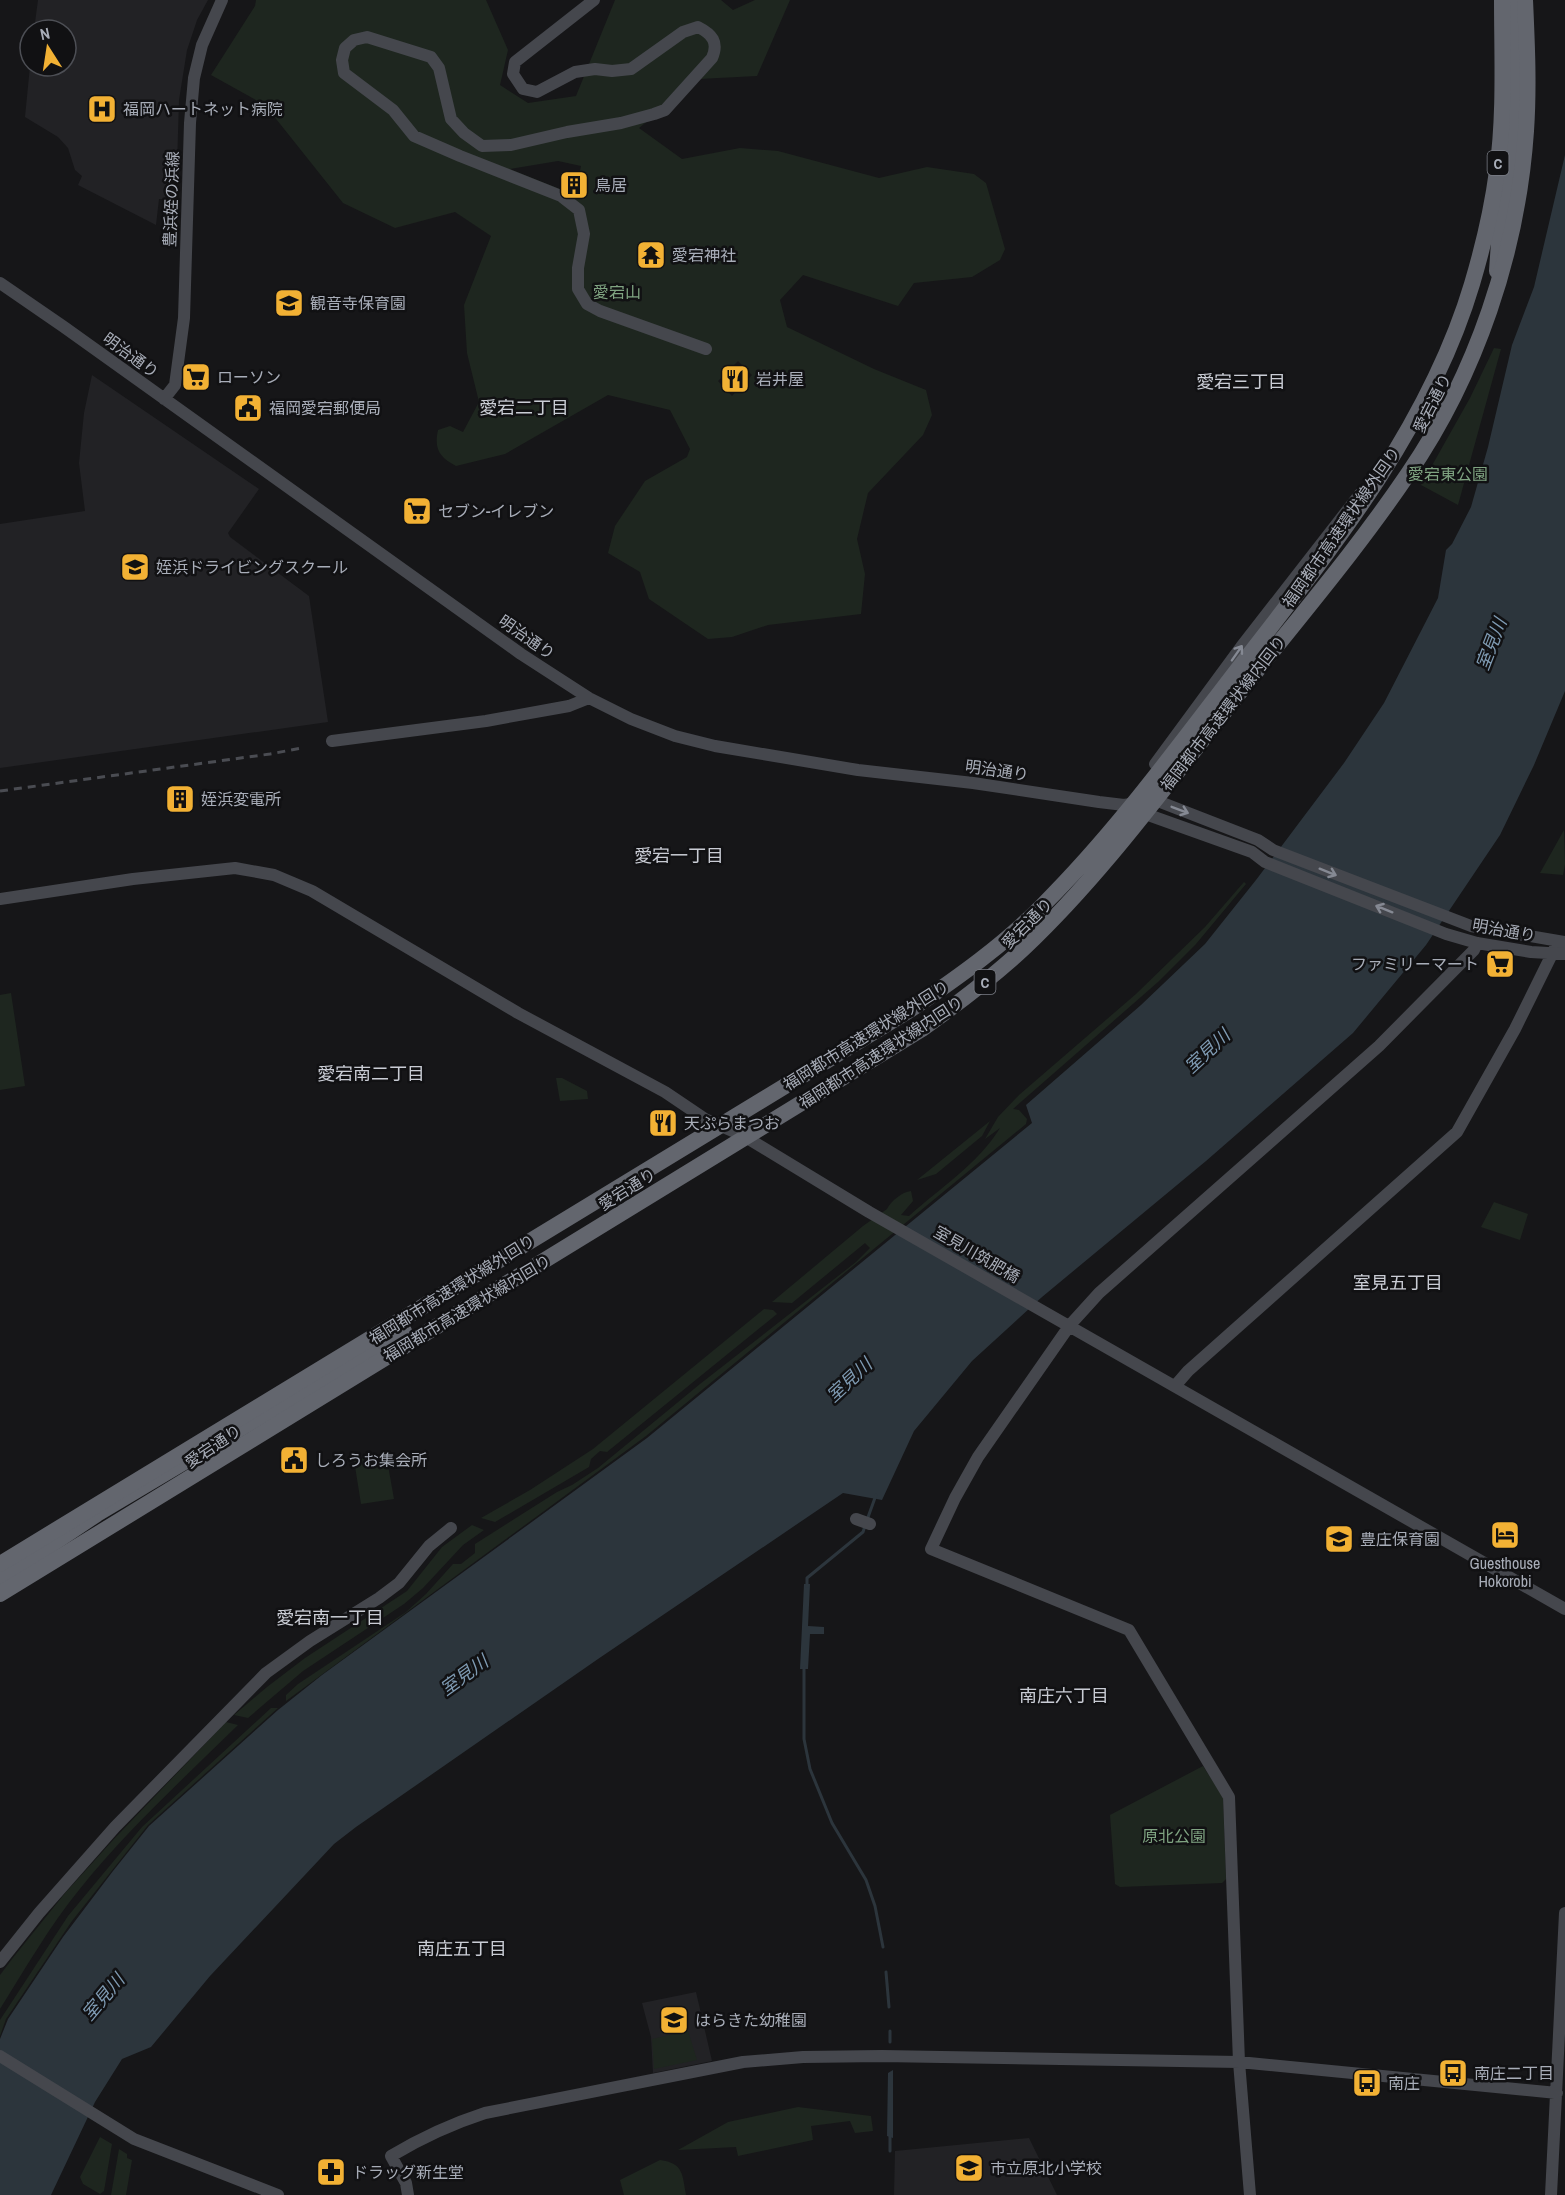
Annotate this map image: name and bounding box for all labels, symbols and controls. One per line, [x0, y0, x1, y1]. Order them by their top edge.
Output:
north arrow [18, 18, 78, 78]
text: N [38, 22, 52, 45]
hospital icon: 福岡ハートネット病院 [86, 93, 118, 125]
place label: 福岡ハートネット病院 [123, 98, 283, 120]
street label: 豊浜姪の浜線 [158, 151, 184, 247]
road number: C [1488, 151, 1508, 175]
building icon: 鳥居 [558, 169, 590, 201]
place label: 鳥居 [595, 174, 627, 196]
temple icon: 愛宕神社 [635, 239, 667, 271]
place label: 愛宕神社 [672, 244, 736, 266]
park label: 愛宕山 [593, 281, 641, 303]
school or university icon: 観音寺保育園 [273, 287, 305, 319]
place label: 観音寺保育園 [310, 292, 406, 314]
street label: 明治通り [99, 327, 163, 383]
supermarket icon: ローソン [180, 361, 212, 393]
restaurant icon: 岩井屋 [719, 363, 751, 395]
place label: ローソン [217, 366, 281, 388]
place label: 岩井屋 [756, 368, 804, 390]
district label: 愛宕三丁目 [1196, 369, 1286, 394]
street label: 愛宕通り [1408, 369, 1456, 437]
public building icon: 福岡愛宕郵便局 [232, 392, 264, 424]
district label: 愛宕二丁目 [479, 395, 569, 420]
place label: 福岡愛宕郵便局 [269, 397, 381, 419]
street label: 福岡都市高速環状線外回り [1277, 442, 1405, 612]
park label: 愛宕東公園 [1408, 463, 1488, 485]
supermarket icon: セブン-イレブン [401, 495, 433, 527]
place label: セブン-イレブン [438, 500, 554, 522]
school or university icon: 姪浜ドライビングスクール [119, 551, 151, 583]
place label: 姪浜ドライビングスクール [156, 556, 348, 578]
street label: 明治通り [494, 610, 560, 664]
water label: 室見川 [1470, 612, 1513, 674]
street label: 福岡都市高速環状線内回り [1155, 631, 1291, 795]
one-way arrow [1231, 645, 1243, 661]
street label: 明治通り [964, 755, 1030, 785]
building icon: 姪浜変電所 [164, 783, 196, 815]
place label: 姪浜変電所 [201, 788, 281, 810]
one-way arrow [1170, 805, 1189, 816]
district label: 愛宕一丁目 [634, 843, 724, 868]
one-way arrow [1318, 867, 1337, 878]
street label: 愛宕通り [997, 893, 1057, 953]
one-way arrow [1376, 903, 1394, 914]
street label: 明治通り [1471, 914, 1537, 946]
supermarket icon: ファミリーマート [1484, 948, 1516, 980]
place label: ファミリーマート [1351, 953, 1479, 975]
road number: C [974, 970, 996, 994]
street label: 福岡都市高速環状線外回り [779, 975, 953, 1095]
street label: 福岡都市高速環状線内回り [794, 990, 968, 1114]
water label: 室見川 [1179, 1022, 1237, 1079]
district label: 愛宕南二丁目 [317, 1061, 425, 1086]
restaurant icon: 天ぷらまつお [647, 1107, 679, 1139]
place label: 天ぷらまつお [684, 1112, 780, 1134]
street label: 愛宕通り [594, 1163, 660, 1215]
street label: 室見川筑肥橋 [930, 1220, 1024, 1288]
street label: 福岡都市高速環状線外回り [365, 1229, 539, 1349]
street label: 福岡都市高速環状線内回り [379, 1249, 555, 1367]
district label: 室見五丁目 [1353, 1270, 1443, 1295]
water label: 室見川 [821, 1351, 879, 1408]
street label: 愛宕通り [180, 1419, 246, 1473]
public building icon: しろうお集会所 [278, 1444, 310, 1476]
place label: しろうお集会所 [315, 1449, 427, 1471]
hotel icon: Guesthouse Hokorobi [1489, 1519, 1521, 1551]
school or university icon: 豊庄保育園 [1323, 1523, 1355, 1555]
place label: 豊庄保育園 [1360, 1528, 1440, 1550]
place label: Guesthouse Hokorobi [1470, 1552, 1540, 1592]
district label: 愛宕南一丁目 [276, 1605, 384, 1630]
water label: 室見川 [435, 1648, 495, 1701]
district label: 南庄六丁目 [1019, 1683, 1109, 1708]
park label: 原北公園 [1142, 1825, 1206, 1847]
district label: 南庄五丁目 [417, 1936, 507, 1961]
water label: 室見川 [76, 1967, 131, 2026]
school or university icon: はらきた幼稚園 [658, 2004, 690, 2036]
place label: はらきた幼稚園 [695, 2009, 807, 2031]
bus stop icon: 南庄二丁目 [1437, 2057, 1469, 2089]
place label: 南庄二丁目 [1474, 2062, 1554, 2084]
bus stop icon: 南庄 [1351, 2067, 1383, 2099]
place label: 南庄 [1388, 2072, 1420, 2094]
school or university icon: 市立原北小学校 [953, 2152, 985, 2184]
pharmacy icon: ドラッグ新生堂 [315, 2156, 347, 2188]
place label: 市立原北小学校 [990, 2157, 1102, 2179]
place label: ドラッグ新生堂 [352, 2161, 464, 2183]

